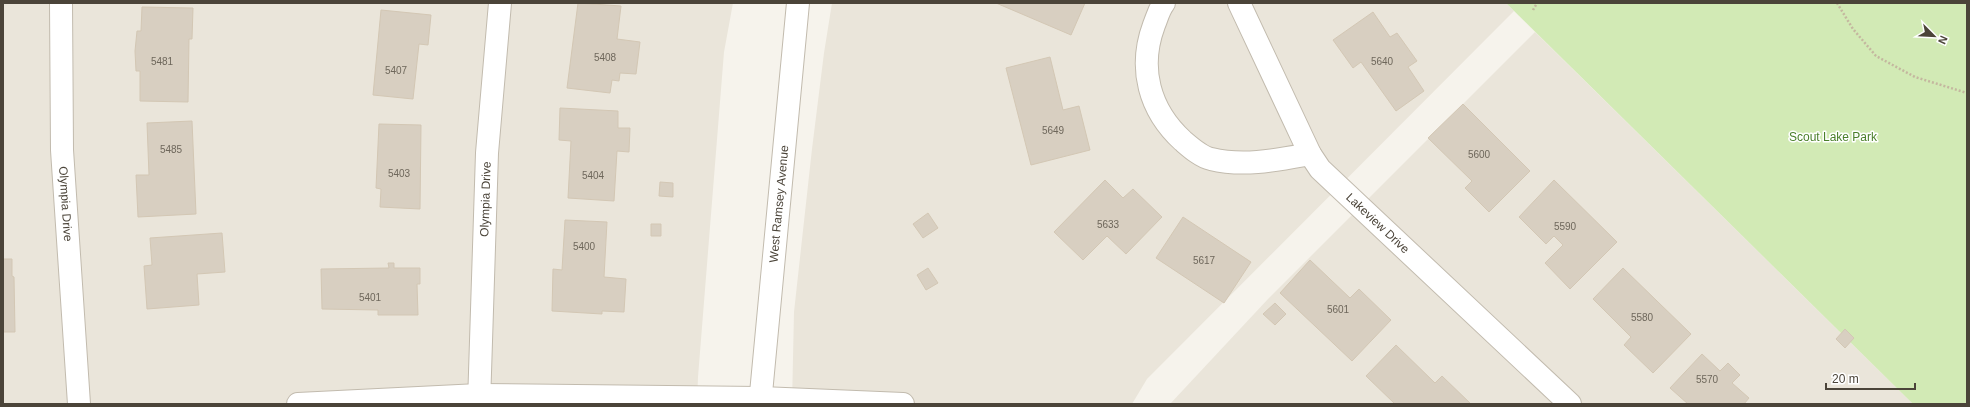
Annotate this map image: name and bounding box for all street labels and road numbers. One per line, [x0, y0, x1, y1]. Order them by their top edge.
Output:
street label: West Ramsey Avenue [766, 144, 792, 263]
street label: Olympia Drive [477, 161, 494, 237]
street label: Olympia Drive [56, 166, 75, 242]
street label: Lakeview Drive [1343, 190, 1412, 256]

